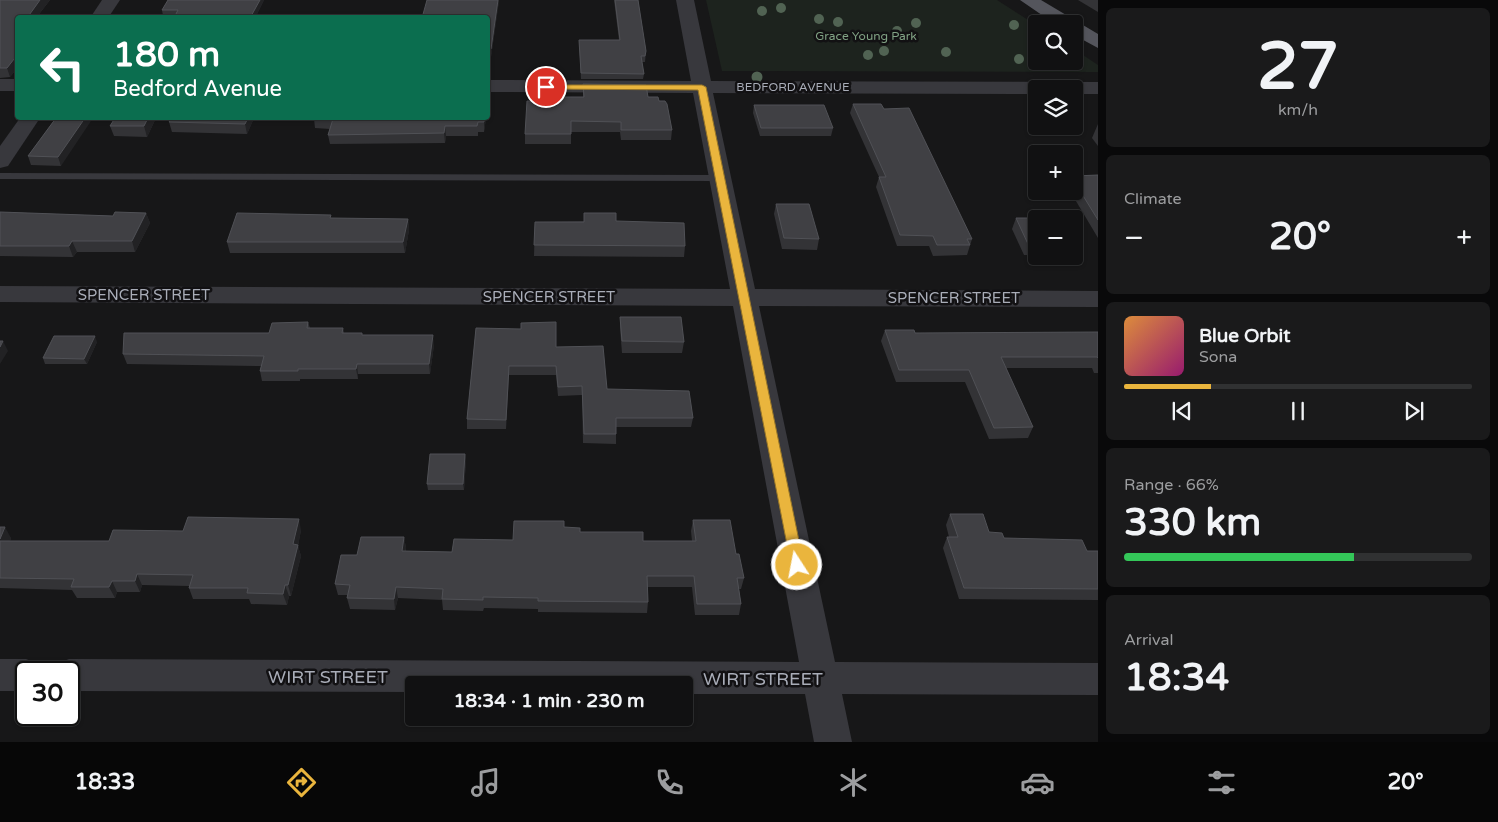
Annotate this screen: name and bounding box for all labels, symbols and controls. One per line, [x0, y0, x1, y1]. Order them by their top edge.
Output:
map controls [1028, 15, 1083, 265]
button: search [1028, 15, 1083, 70]
text: 27 [1257, 28, 1339, 107]
park label: Grace Young Park [815, 29, 917, 43]
text: 180 m [113, 34, 220, 76]
icon: left [30, 35, 95, 100]
pin [525, 66, 567, 108]
icon: arrive [532, 73, 560, 101]
text: Bedford Avenue [113, 76, 282, 102]
street label: BEDFORD AVENUE [736, 80, 850, 94]
button: layers [1028, 80, 1083, 135]
text: km/h [1278, 100, 1318, 120]
button: + [1028, 145, 1083, 200]
text: Climate [1124, 189, 1182, 209]
button: − [1028, 210, 1083, 265]
text: 20° [1269, 214, 1331, 260]
text: − [1124, 221, 1144, 255]
text: + [1456, 221, 1472, 255]
street label: SPENCER STREET [78, 286, 210, 304]
street label: SPENCER STREET [483, 288, 615, 306]
street label: SPENCER STREET [888, 289, 1020, 307]
text: Blue Orbit [1199, 325, 1291, 347]
text: Sona [1199, 347, 1237, 367]
icon: previous [1168, 397, 1196, 425]
icon: pause [1284, 397, 1312, 425]
icon: next [1400, 397, 1428, 425]
text: Range · 66% [1124, 475, 1219, 495]
text: 330 km [1124, 500, 1261, 546]
position arrow [770, 538, 822, 590]
text: Arrival [1124, 630, 1173, 650]
text: 18:34 [1124, 655, 1229, 701]
speed limit sign: 30 [15, 661, 80, 726]
street label: WIRT STREET [268, 666, 388, 688]
street label: WIRT STREET [703, 668, 823, 690]
text: 18:34 · 1 min · 230 m [453, 690, 645, 712]
icon: directions [284, 765, 319, 800]
icon: music [468, 765, 503, 800]
icon: phone [652, 765, 687, 800]
icon: climate [836, 765, 871, 800]
icon: car [1020, 765, 1055, 800]
icon: filters [1204, 765, 1239, 800]
text: 18:33 [74, 769, 135, 795]
text: 20° [1388, 769, 1424, 795]

